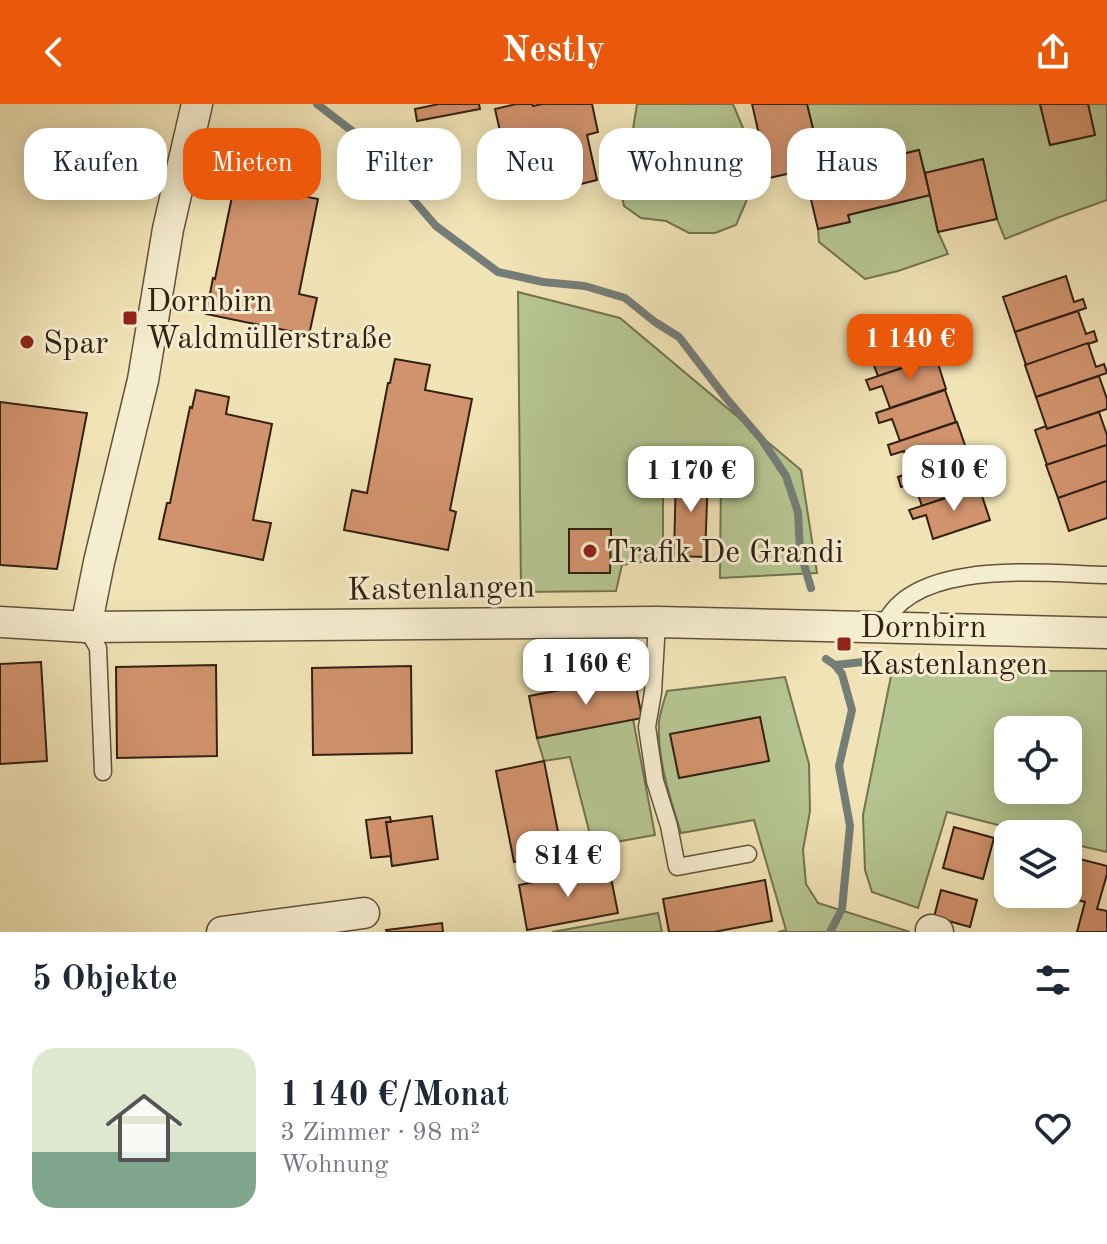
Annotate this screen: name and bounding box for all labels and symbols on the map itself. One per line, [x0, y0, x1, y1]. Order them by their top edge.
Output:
place label: Dornbirn Waldmüllerstraße [146, 287, 392, 356]
marker: Dornbirn Waldmüllerstraße [121, 309, 139, 327]
pin: 1 140 € [836, 314, 984, 382]
place label: Spar [43, 329, 108, 361]
marker: Spar [18, 333, 36, 351]
pin: 810 € [898, 445, 1010, 513]
pin: 1 170 € [617, 446, 765, 514]
place label: Trafik De Grandi [606, 538, 844, 570]
marker: Trafik De Grandi [581, 542, 599, 560]
street label: Kastenlangen [347, 572, 535, 608]
place label: Dornbirn Kastenlangen [860, 613, 1048, 682]
marker: Dornbirn Kastenlangen [835, 635, 853, 653]
pin: 1 160 € [512, 639, 660, 707]
pin: 814 € [512, 831, 624, 899]

